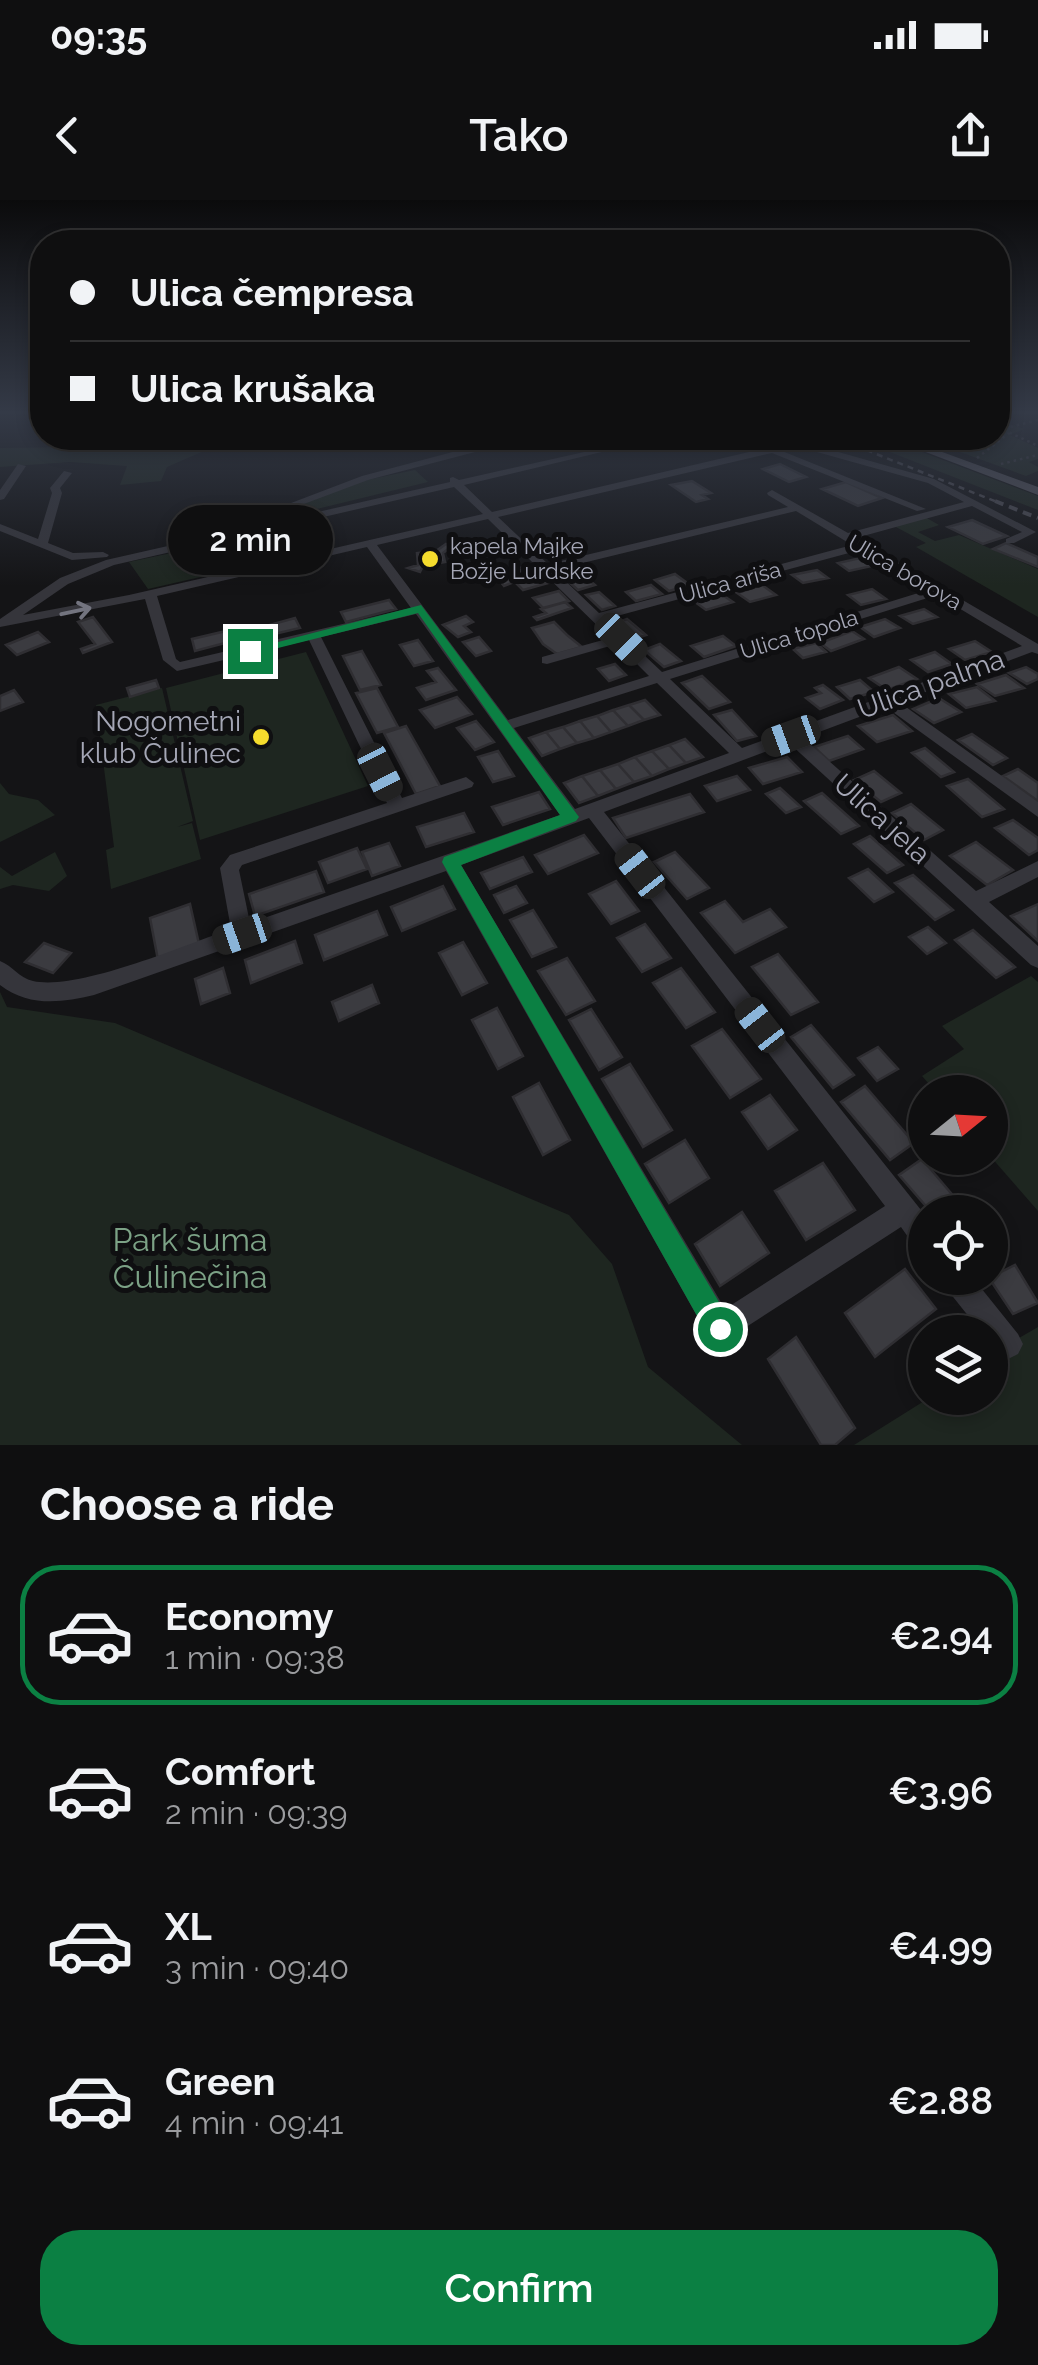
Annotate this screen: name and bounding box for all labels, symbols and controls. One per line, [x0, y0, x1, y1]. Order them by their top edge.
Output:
text: 09:35 [50, 13, 147, 58]
icon: back [40, 108, 95, 163]
icon: share [943, 108, 998, 163]
text: Tako [469, 109, 569, 162]
text: Ulica čempresa [130, 270, 414, 315]
text: Ulica krušaka [130, 366, 375, 411]
callout: 2 min [168, 506, 332, 576]
text: 2 min [210, 521, 291, 558]
street label: Ulica borova [843, 529, 967, 615]
place label: kapela Majke Božje Lurdske [450, 533, 593, 584]
marker: kapela Majke Božje Lurdske [419, 548, 441, 570]
street label: Ulica ariša [676, 556, 784, 608]
one-way arrow [59, 600, 91, 619]
street label: Ulica topola [737, 604, 861, 664]
car [589, 607, 653, 671]
route end [228, 629, 273, 674]
street label: Ulica palma [853, 642, 1009, 726]
place label: Nogometni klub Čulinec [80, 705, 241, 770]
car [758, 712, 824, 760]
marker: Nogometni klub Čulinec [250, 726, 272, 748]
car [353, 738, 407, 806]
street label: Ulica jela [827, 767, 937, 871]
car [610, 838, 670, 904]
car [209, 910, 275, 958]
car [730, 992, 790, 1058]
north arrow [908, 1075, 1008, 1175]
map controls [908, 1075, 1008, 1415]
button: locate [908, 1195, 1008, 1295]
park label: Park šuma Čulinečina [113, 1221, 267, 1295]
route start [698, 1307, 743, 1352]
button: layers [908, 1315, 1008, 1415]
text: Choose a ride [40, 1478, 334, 1531]
icon: car [45, 1590, 135, 1680]
text: Economy [165, 1594, 334, 1639]
text: €2.94 [890, 1613, 993, 1658]
text: 1 min · 09:38 [165, 1639, 345, 1676]
icon: car [45, 1745, 135, 1835]
text: Comfort [165, 1749, 315, 1794]
text: €3.96 [888, 1768, 993, 1813]
text: 2 min · 09:39 [165, 1794, 347, 1831]
icon: car [45, 1900, 135, 1990]
text: XL [165, 1904, 212, 1949]
text: €4.99 [888, 1923, 993, 1968]
text: 3 min · 09:40 [165, 1949, 349, 1986]
icon: car [45, 2055, 135, 2145]
text: Green [165, 2059, 275, 2104]
text: €2.88 [888, 2078, 993, 2123]
text: 4 min · 09:41 [165, 2104, 344, 2141]
button: Confirm [40, 2230, 998, 2345]

